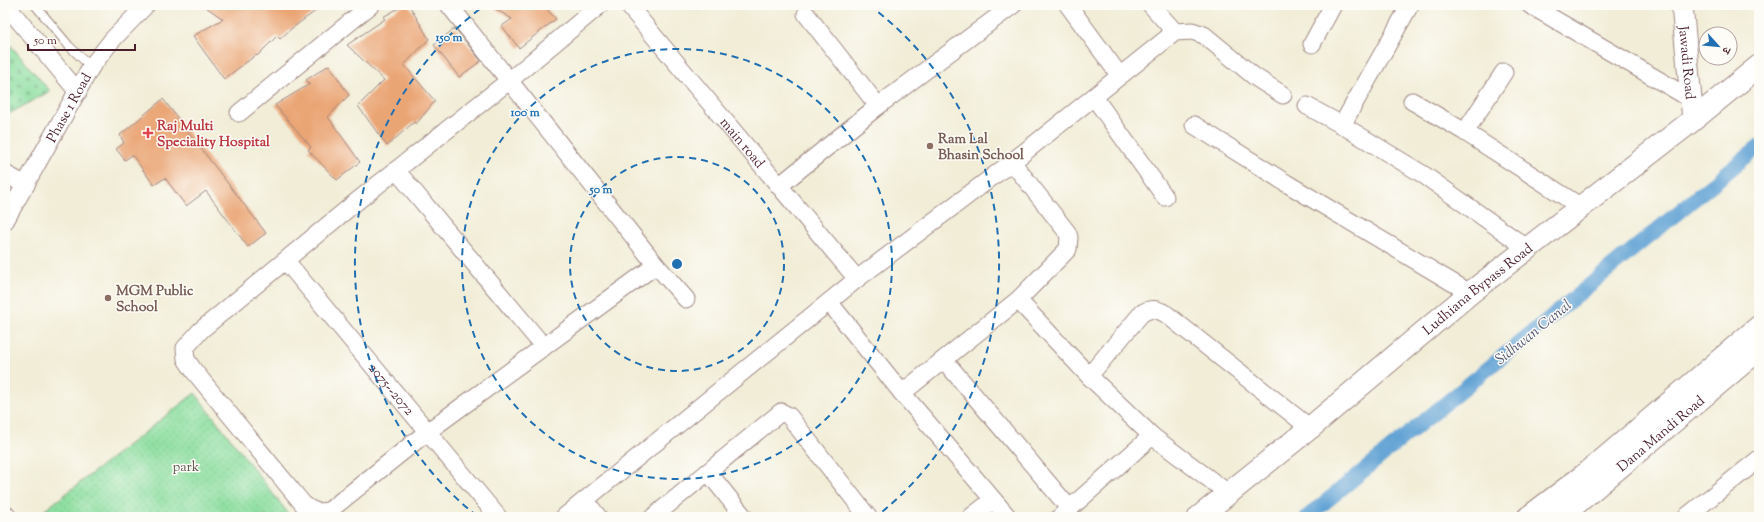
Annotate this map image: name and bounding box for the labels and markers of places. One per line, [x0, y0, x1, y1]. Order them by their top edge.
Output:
place label: Raj Multi Speciality Hospital [157, 117, 270, 153]
marker: Raj Multi Speciality Hospital [142, 127, 154, 139]
place label: Ram Lal Bhasin School [938, 130, 1024, 166]
marker: Ram Lal Bhasin School [925, 141, 935, 151]
centre of rings [670, 257, 684, 271]
place label: MGM Public School [116, 282, 194, 318]
marker: MGM Public School [103, 293, 113, 303]

